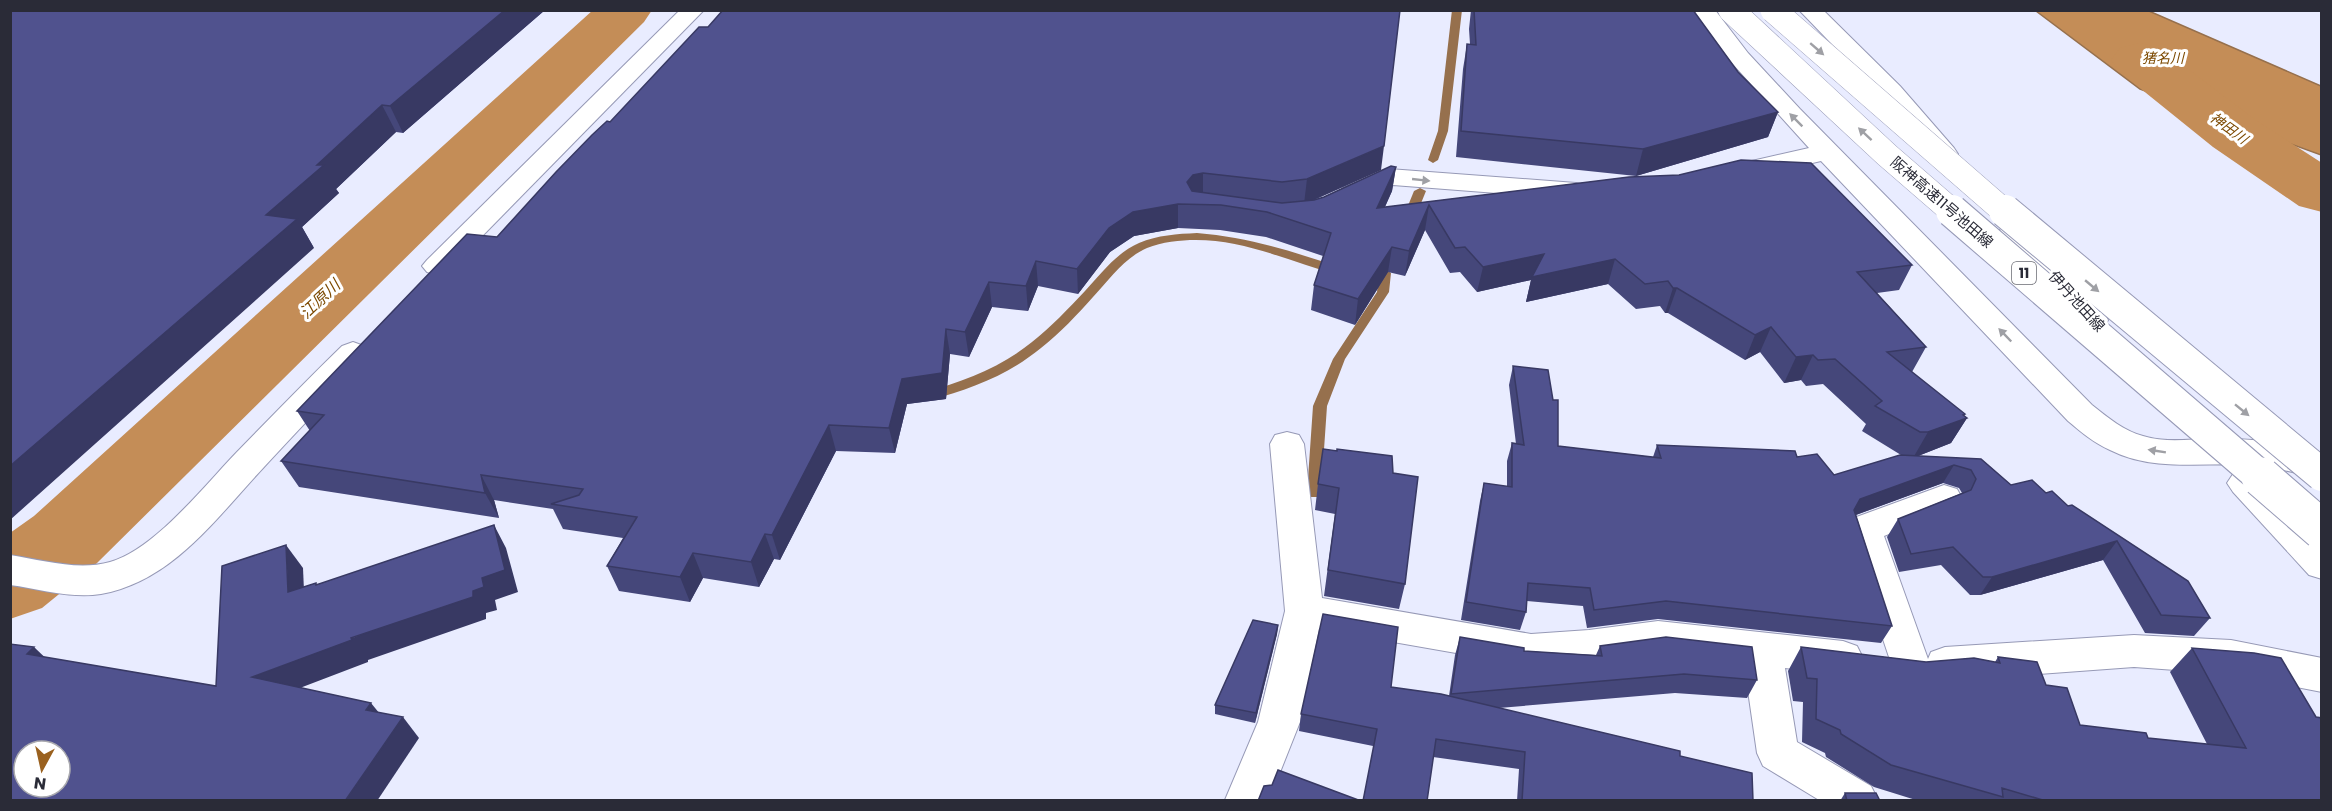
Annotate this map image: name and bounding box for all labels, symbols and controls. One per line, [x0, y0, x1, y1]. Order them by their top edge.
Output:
one-way arrow [1809, 42, 1824, 56]
water label: 猪名川 [2142, 48, 2186, 68]
water label: 神田川 [2206, 108, 2253, 150]
one-way arrow [1790, 113, 1804, 127]
one-way arrow [1857, 127, 1872, 141]
street label: 阪神高速11号池田線 [1886, 152, 1998, 252]
one-way arrow [1411, 175, 1430, 185]
road number: 11 [2012, 262, 2036, 284]
street label: 伊丹池田線 [2044, 266, 2110, 336]
water label: 江原川 [295, 273, 347, 324]
one-way arrow [2084, 279, 2099, 292]
one-way arrow [1998, 328, 2012, 343]
one-way arrow [2234, 403, 2250, 416]
one-way arrow [2147, 446, 2166, 455]
north arrow [12, 739, 72, 799]
text: N [32, 771, 48, 796]

